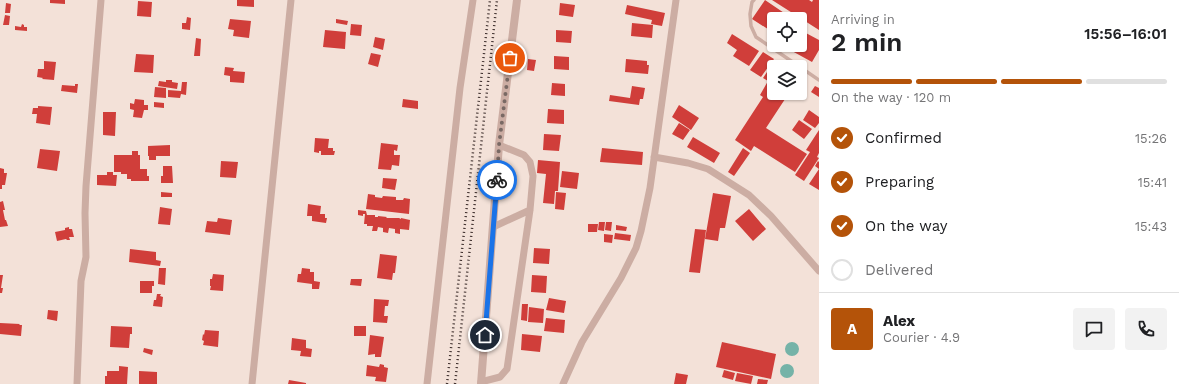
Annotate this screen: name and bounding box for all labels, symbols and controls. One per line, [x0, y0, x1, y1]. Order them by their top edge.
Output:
map controls [767, 12, 807, 100]
button: locate [767, 12, 807, 52]
text: Arriving in [831, 12, 895, 27]
text: 15:56–16:01 [1084, 25, 1167, 43]
text: 2 min [831, 27, 902, 57]
pin [493, 41, 527, 75]
icon: bag [499, 47, 521, 69]
button: layers [767, 60, 807, 100]
text: On the way · 120 m [831, 90, 951, 105]
icon: check [831, 127, 853, 149]
text: Confirmed [865, 129, 942, 147]
text: 15:26 [1135, 131, 1167, 146]
courier [477, 160, 517, 200]
icon: bike [486, 169, 508, 191]
icon: check [831, 171, 853, 193]
text: Preparing [865, 173, 934, 191]
text: 15:41 [1138, 175, 1167, 190]
icon: check [831, 215, 853, 237]
text: On the way [865, 217, 947, 235]
text: 15:43 [1135, 219, 1167, 234]
text: Delivered [865, 261, 933, 279]
button: chat [1073, 308, 1115, 350]
button: phone [1125, 308, 1167, 350]
text: Alex [883, 312, 915, 330]
pin [468, 318, 502, 352]
text: A [847, 320, 857, 338]
icon: home [474, 324, 496, 346]
text: Courier · 4.9 [883, 330, 960, 345]

